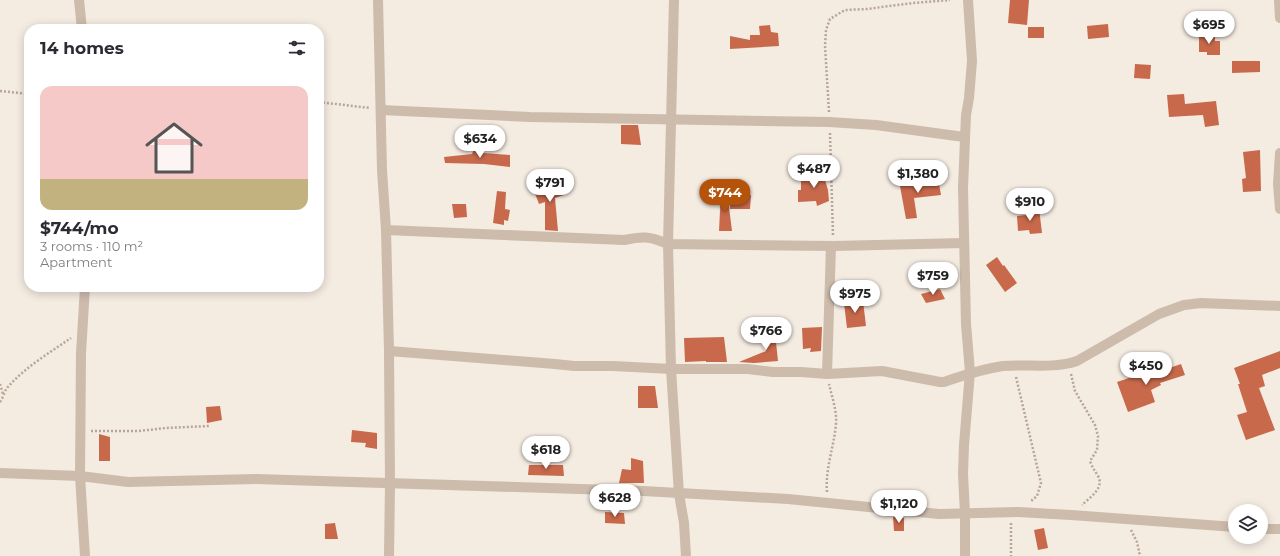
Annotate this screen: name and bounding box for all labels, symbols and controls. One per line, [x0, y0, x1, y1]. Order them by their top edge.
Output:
pin: $695 [1185, 11, 1233, 45]
text: $695 [1193, 16, 1225, 32]
icon: filters [286, 37, 308, 59]
text: 14 homes [40, 38, 124, 58]
icon: home [138, 112, 210, 184]
pin: $634 [456, 125, 504, 159]
text: $634 [463, 130, 497, 146]
pin: $487 [790, 155, 838, 189]
text: $487 [797, 160, 831, 176]
pin: $1,380 [885, 160, 951, 194]
text: $1,380 [897, 165, 939, 181]
pin: $791 [526, 169, 574, 203]
text: $791 [535, 174, 565, 190]
pin: $744 [701, 179, 749, 213]
text: $744 [708, 184, 742, 200]
pin: $910 [1006, 188, 1054, 222]
text: $910 [1015, 193, 1045, 209]
text: $744/mo [40, 218, 119, 238]
text: 3 rooms · 110 m² [40, 238, 143, 254]
text: Apartment [40, 254, 112, 270]
pin: $759 [909, 262, 957, 296]
text: $759 [917, 267, 949, 283]
pin: $975 [831, 280, 879, 314]
text: $975 [839, 285, 871, 301]
pin: $766 [742, 317, 790, 351]
text: $766 [750, 322, 782, 338]
pin: $450 [1122, 352, 1170, 386]
text: $450 [1129, 357, 1163, 373]
pin: $618 [522, 436, 570, 470]
text: $618 [531, 441, 561, 457]
pin: $628 [591, 484, 639, 518]
text: $628 [599, 489, 631, 505]
pin: $1,120 [866, 490, 932, 524]
text: $1,120 [880, 495, 918, 511]
map controls [1228, 504, 1268, 544]
button: layers [1228, 504, 1268, 544]

